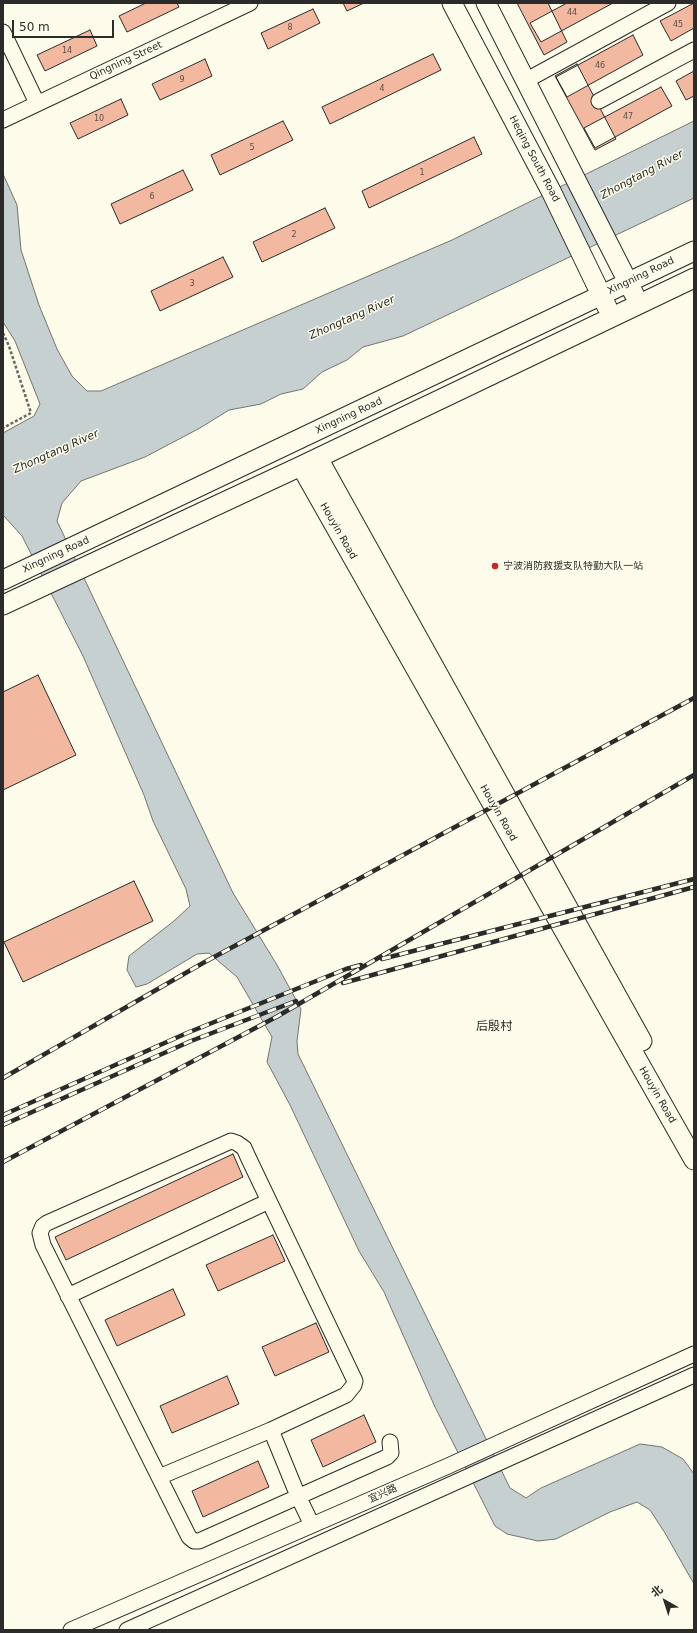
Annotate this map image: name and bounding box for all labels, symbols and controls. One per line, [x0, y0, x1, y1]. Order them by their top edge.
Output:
house number: 44 [567, 8, 577, 18]
scale bar [14, 12, 116, 38]
text: 50 m [19, 20, 50, 34]
house number: 45 [673, 20, 683, 30]
house number: 8 [287, 23, 293, 33]
street label: Qingning Street [88, 39, 164, 83]
house number: 14 [62, 46, 72, 56]
house number: 46 [595, 61, 605, 71]
house number: 9 [179, 75, 185, 85]
house number: 4 [379, 84, 385, 94]
house number: 47 [623, 112, 633, 122]
house number: 10 [94, 114, 104, 124]
street label: Heqing South Road [506, 114, 562, 204]
house number: 5 [249, 143, 255, 153]
water label: Zhongtang River [598, 148, 686, 202]
house number: 1 [419, 168, 425, 178]
house number: 6 [149, 192, 155, 202]
house number: 2 [291, 230, 297, 240]
street label: Xingning Road [606, 255, 676, 297]
house number: 3 [189, 279, 195, 289]
water label: Zhongtang River [307, 293, 397, 343]
street label: Xingning Road [314, 395, 384, 437]
water label: Zhongtang River [11, 427, 101, 477]
street label: Houyin Road [317, 501, 359, 561]
street label: Xingning Road [21, 534, 91, 576]
place label: 宁波消防救援支队特勤大队一站 [503, 560, 643, 572]
marker: 宁波消防救援支队特勤大队一站 [490, 561, 500, 571]
street label: Houyin Road [477, 783, 519, 843]
district label: 后殷村 [476, 1020, 512, 1034]
street label: Houyin Road [636, 1065, 678, 1125]
street label: 宜兴路 [367, 1482, 399, 1506]
north arrow [645, 1581, 685, 1621]
text: 北 [649, 1583, 665, 1600]

